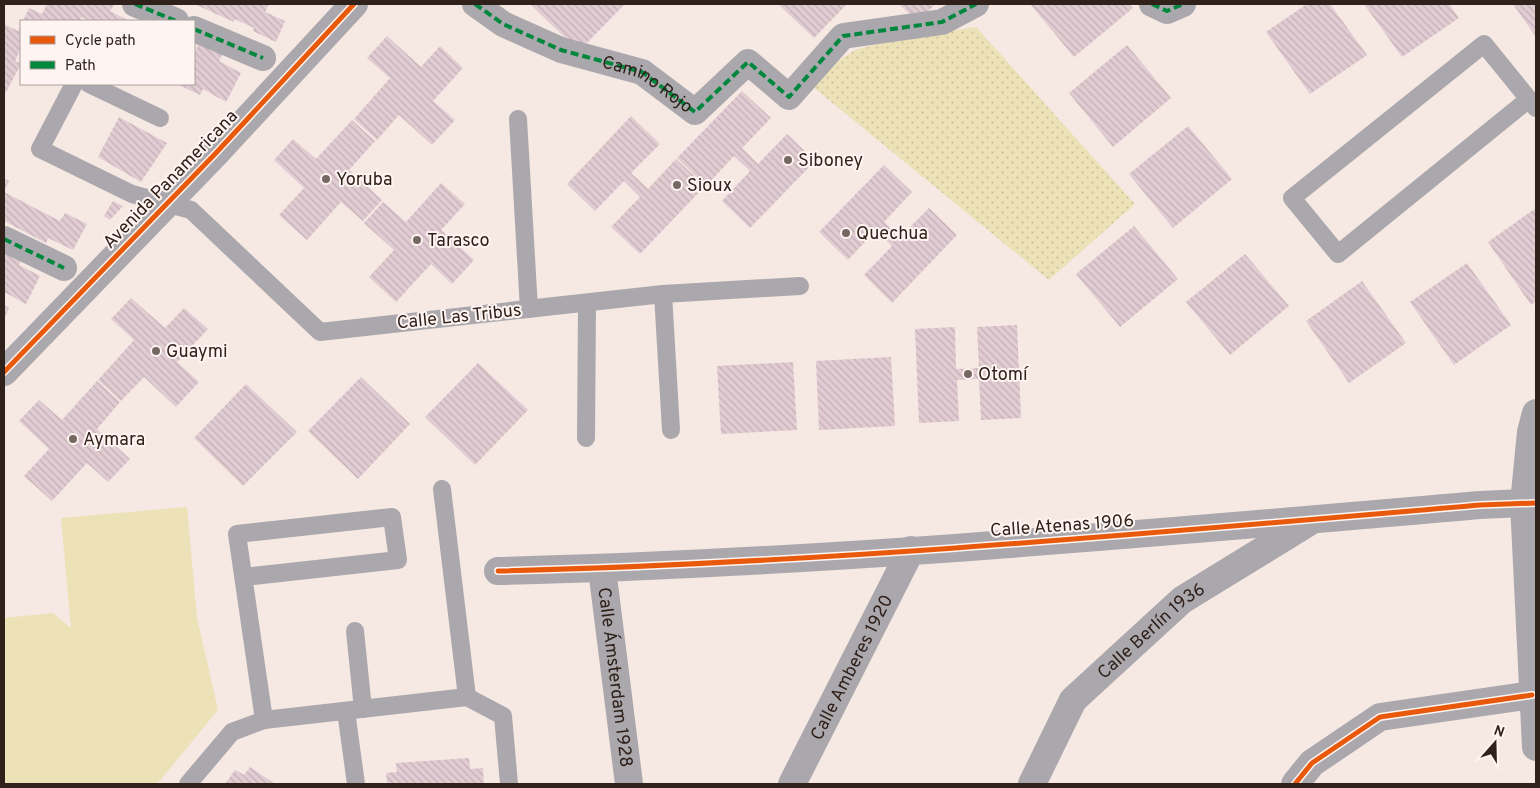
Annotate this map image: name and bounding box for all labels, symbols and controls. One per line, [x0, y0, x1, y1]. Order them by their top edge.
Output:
legend [20, 20, 195, 85]
text: Cycle path [65, 32, 136, 51]
street label: Camino Rojo [599, 52, 697, 119]
text: Path [65, 57, 96, 76]
street label: Avenida Panamericana [99, 106, 243, 254]
place label: Siboney [798, 150, 863, 173]
marker: Siboney [782, 154, 794, 166]
place label: Yoruba [336, 169, 393, 192]
marker: Yoruba [320, 173, 332, 185]
place label: Sioux [687, 175, 732, 198]
marker: Sioux [671, 179, 683, 191]
place label: Quechua [856, 223, 928, 246]
marker: Quechua [840, 227, 852, 239]
place label: Tarasco [427, 230, 490, 253]
marker: Tarasco [411, 234, 423, 246]
street label: Calle Las Tribus [396, 300, 523, 335]
place label: Guaymi [166, 341, 228, 364]
marker: Guaymi [150, 345, 162, 357]
place label: Otomí [978, 364, 1029, 387]
marker: Otomí [962, 368, 974, 380]
place label: Aymara [83, 429, 145, 452]
marker: Aymara [67, 433, 79, 445]
street label: Calle Atenas 1906 [989, 510, 1135, 543]
street label: Calle Berlín 1936 [1093, 579, 1210, 685]
street label: Calle Ámsterdam 1928 [591, 586, 637, 769]
street label: Calle Amberes 1920 [806, 591, 899, 745]
north arrow [1470, 718, 1520, 768]
text: N [1491, 722, 1507, 742]

